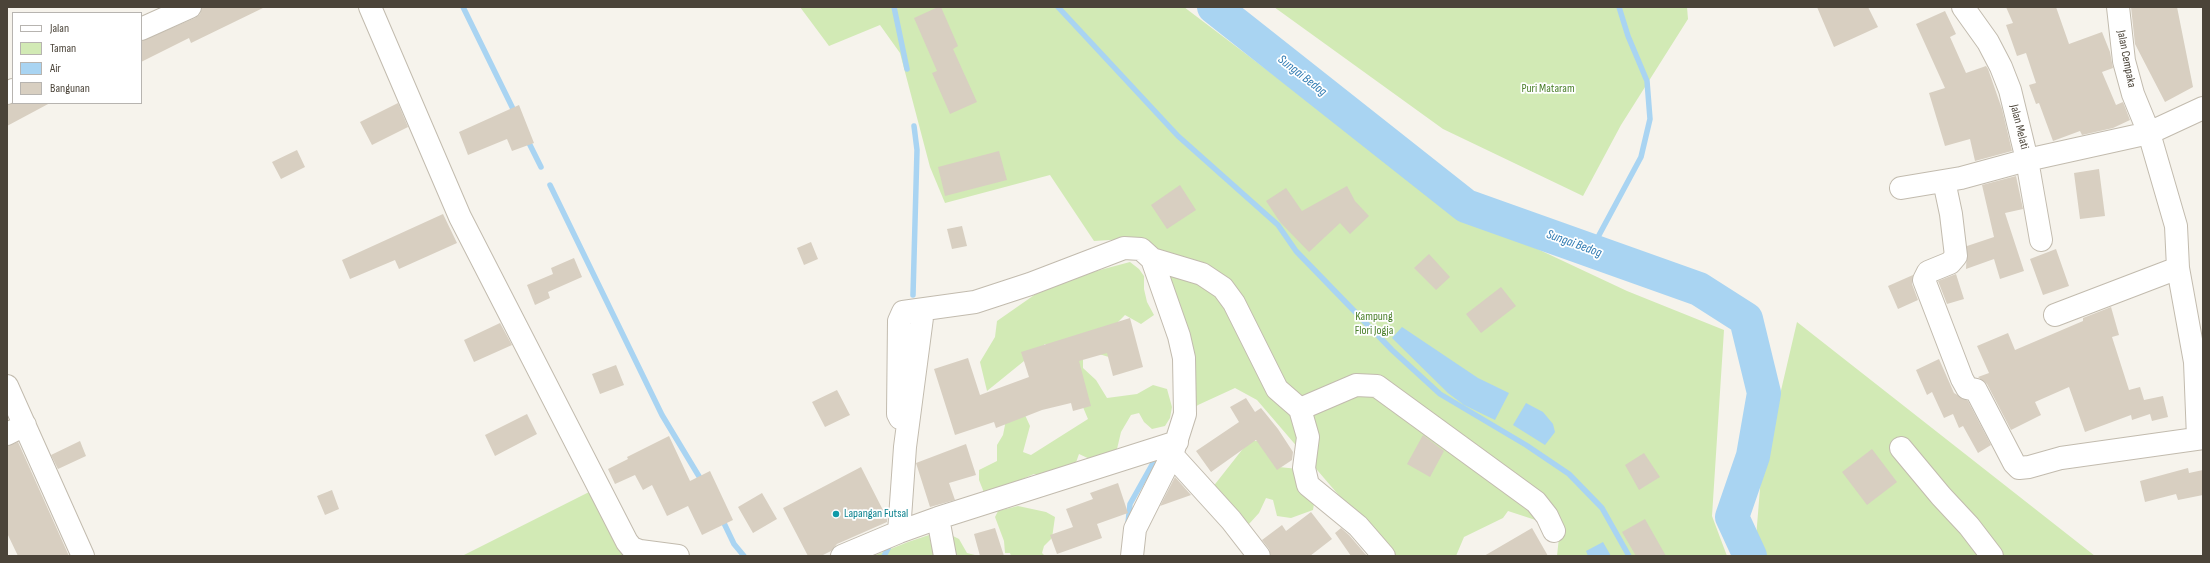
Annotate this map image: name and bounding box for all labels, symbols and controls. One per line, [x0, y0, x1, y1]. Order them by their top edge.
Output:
legend [12, 12, 142, 104]
text: Jalan [50, 21, 69, 36]
street label: Jalan Cempaka [2113, 29, 2139, 89]
text: Taman [50, 41, 76, 56]
water label: Sungai Bedog [1274, 52, 1330, 100]
text: Air [50, 61, 61, 76]
text: Bangunan [50, 81, 90, 96]
park label: Puri Mataram [1521, 82, 1575, 96]
street label: Jalan Melati [2006, 103, 2032, 151]
water label: Sungai Bedog [1544, 227, 1604, 261]
park label: Kampung Flori Jogja [1355, 310, 1393, 338]
place label: Lapangan Futsal [844, 507, 908, 521]
marker: Lapangan Futsal [831, 509, 841, 519]

